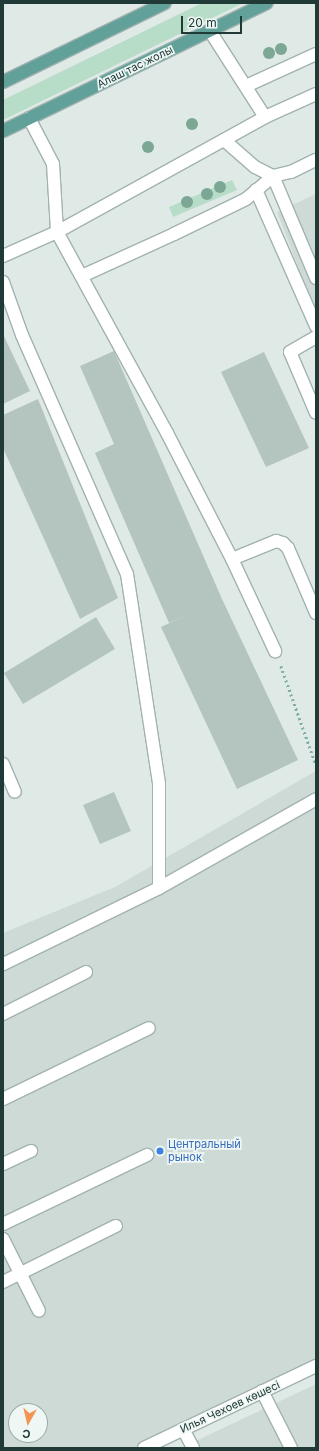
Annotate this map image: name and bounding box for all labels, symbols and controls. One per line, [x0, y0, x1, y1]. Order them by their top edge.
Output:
scale bar [183, 8, 244, 34]
text: 20 m [188, 15, 217, 30]
street label: Алаш тас жолы [95, 43, 175, 91]
place label: Центральный рынок [168, 1138, 241, 1164]
marker: Центральный рынок [155, 1146, 165, 1156]
street label: Илья Чехоев көшесі [178, 1378, 282, 1436]
north arrow [8, 1403, 48, 1443]
text: С [21, 1426, 31, 1441]

